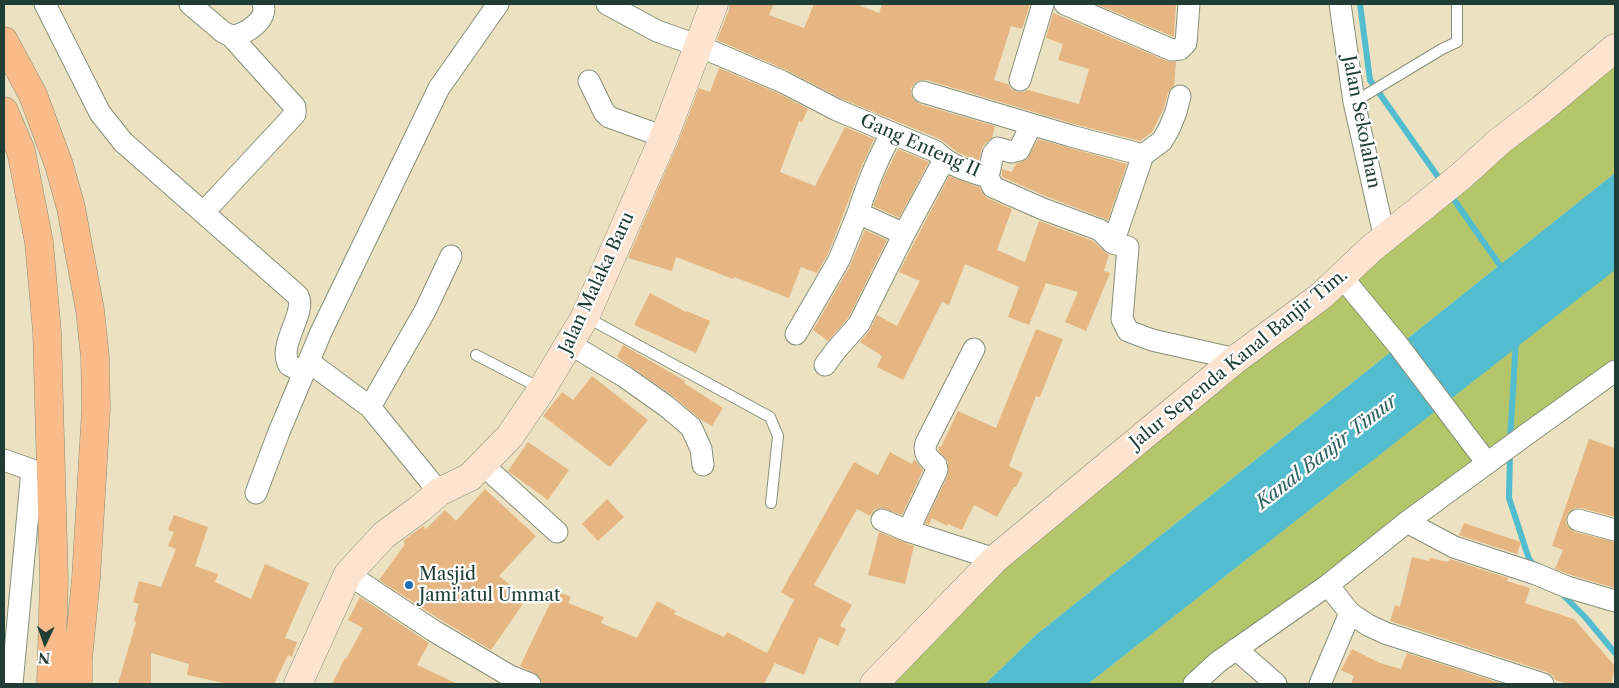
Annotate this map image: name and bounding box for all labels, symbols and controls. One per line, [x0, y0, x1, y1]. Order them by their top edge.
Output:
street label: Jalan Sekolahan [1338, 54, 1384, 190]
street label: Gang Enteng II [857, 110, 983, 182]
street label: Jalan Malaka Baru [555, 209, 639, 357]
street label: Jalur Sependa Kanal Banjir Tim. [1126, 264, 1352, 454]
water label: Kanal Banjir Timur [1252, 390, 1402, 514]
place label: Masjid Jami'atul Ummat [419, 564, 560, 606]
marker: Masjid Jami'atul Ummat [403, 579, 415, 591]
north arrow [20, 618, 70, 668]
text: N [38, 649, 51, 667]

